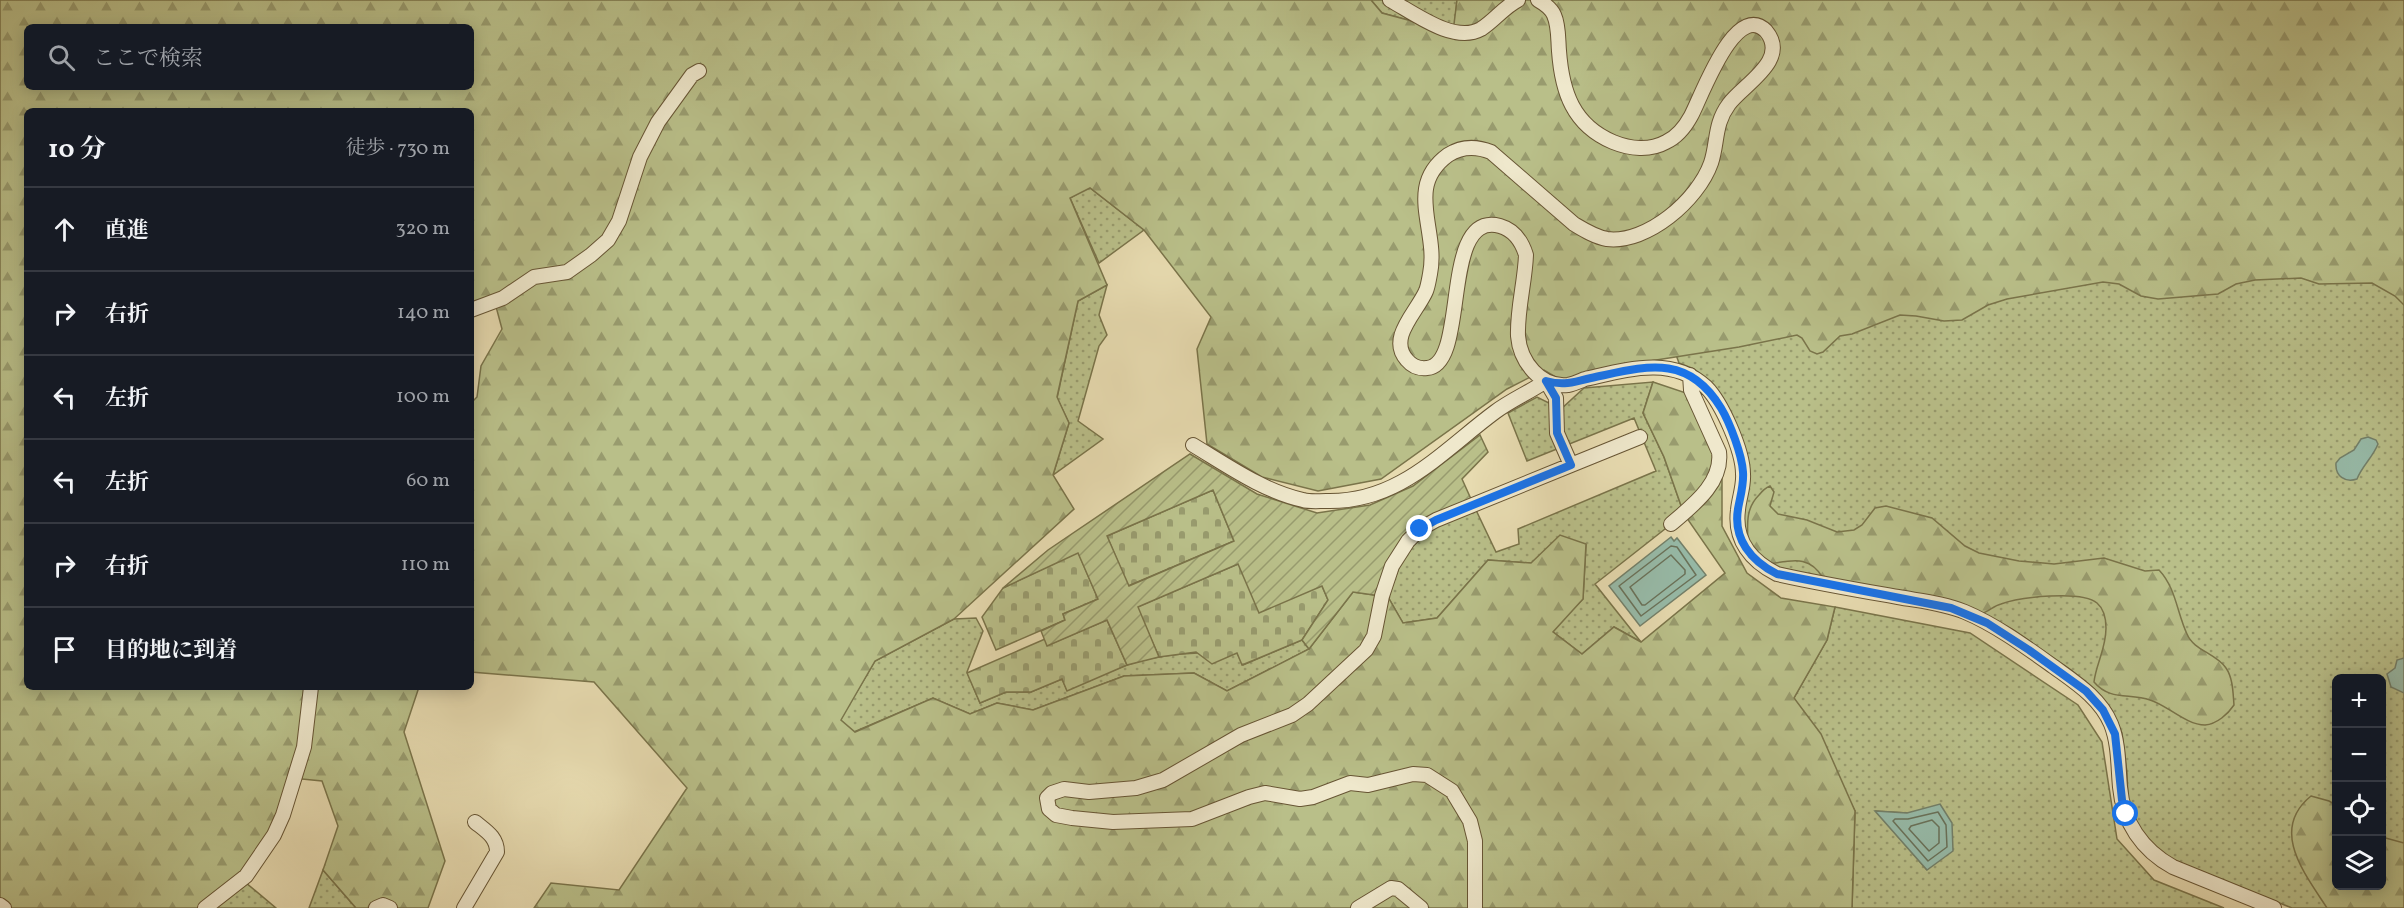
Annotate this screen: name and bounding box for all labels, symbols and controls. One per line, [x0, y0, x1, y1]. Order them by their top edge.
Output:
search box [24, 24, 474, 90]
icon: search [45, 41, 78, 74]
text: ここで検索 [93, 44, 203, 75]
text: 10 分 [48, 132, 106, 168]
text: 徒歩 · 730 m [345, 135, 450, 163]
icon: ahead [48, 213, 81, 246]
text: 320 m [395, 215, 450, 243]
text: 直進 [105, 216, 149, 247]
icon: right [48, 297, 81, 330]
text: 140 m [397, 299, 450, 327]
text: 右折 [105, 300, 149, 331]
icon: left [48, 381, 81, 414]
text: 100 m [396, 383, 450, 411]
text: 左折 [105, 384, 149, 415]
icon: left [48, 465, 81, 498]
text: 60 m [406, 467, 450, 495]
text: 左折 [105, 468, 149, 499]
route end [1406, 515, 1432, 541]
icon: right [48, 549, 81, 582]
text: 110 m [401, 551, 450, 579]
text: 右折 [105, 552, 149, 583]
icon: arrive [48, 633, 81, 666]
text: 目的地に到着 [105, 636, 237, 667]
map controls [2332, 674, 2386, 890]
button: + [2332, 674, 2386, 728]
button: − [2332, 728, 2386, 782]
button: locate [2332, 782, 2386, 836]
route start [2112, 800, 2138, 826]
button: layers [2332, 836, 2386, 890]

